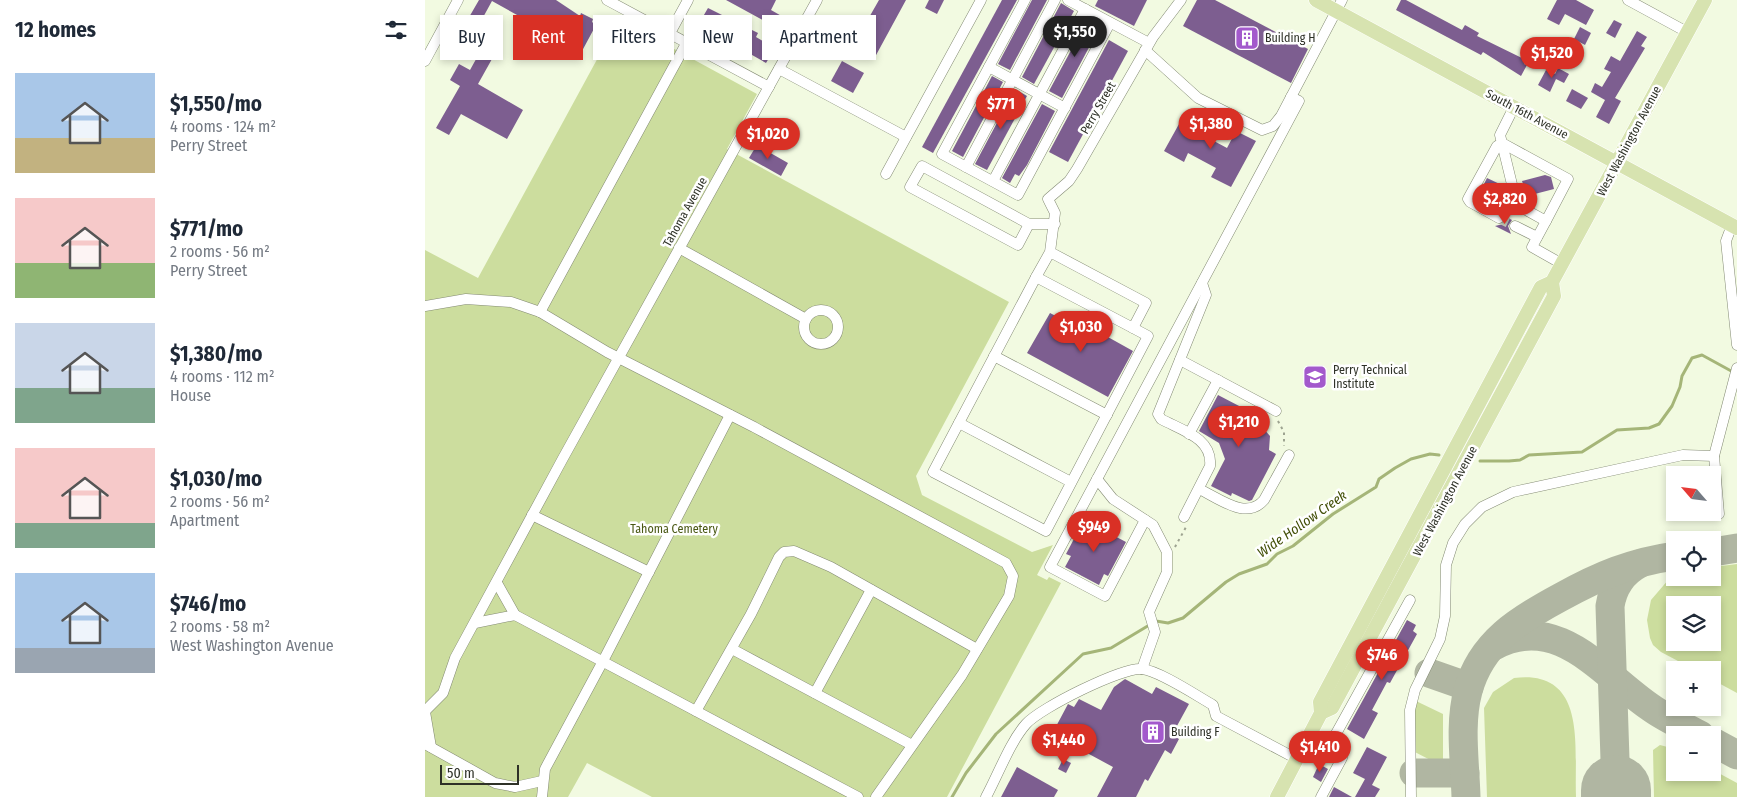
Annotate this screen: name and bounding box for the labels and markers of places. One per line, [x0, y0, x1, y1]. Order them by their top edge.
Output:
pin: $1,550 [1034, 15, 1116, 58]
building icon: Building H [1234, 25, 1260, 51]
place label: Building H [1265, 31, 1315, 45]
pin: $1,520 [1511, 36, 1593, 79]
pin: $771 [971, 88, 1031, 130]
pin: $1,380 [1170, 108, 1252, 150]
pin: $1,020 [727, 118, 809, 160]
pin: $2,820 [1464, 182, 1546, 225]
pin: $1,030 [1040, 310, 1122, 353]
place label: Perry Technical Institute [1333, 363, 1407, 391]
school or university icon: Perry Technical Institute [1302, 364, 1328, 390]
pin: $1,210 [1198, 406, 1280, 448]
pin: $949 [1064, 510, 1124, 553]
pin: $746 [1352, 638, 1412, 681]
building icon: Building F [1140, 719, 1166, 745]
pin: $1,440 [1023, 724, 1105, 766]
place label: Building F [1171, 725, 1220, 739]
pin: $1,410 [1279, 730, 1361, 773]

